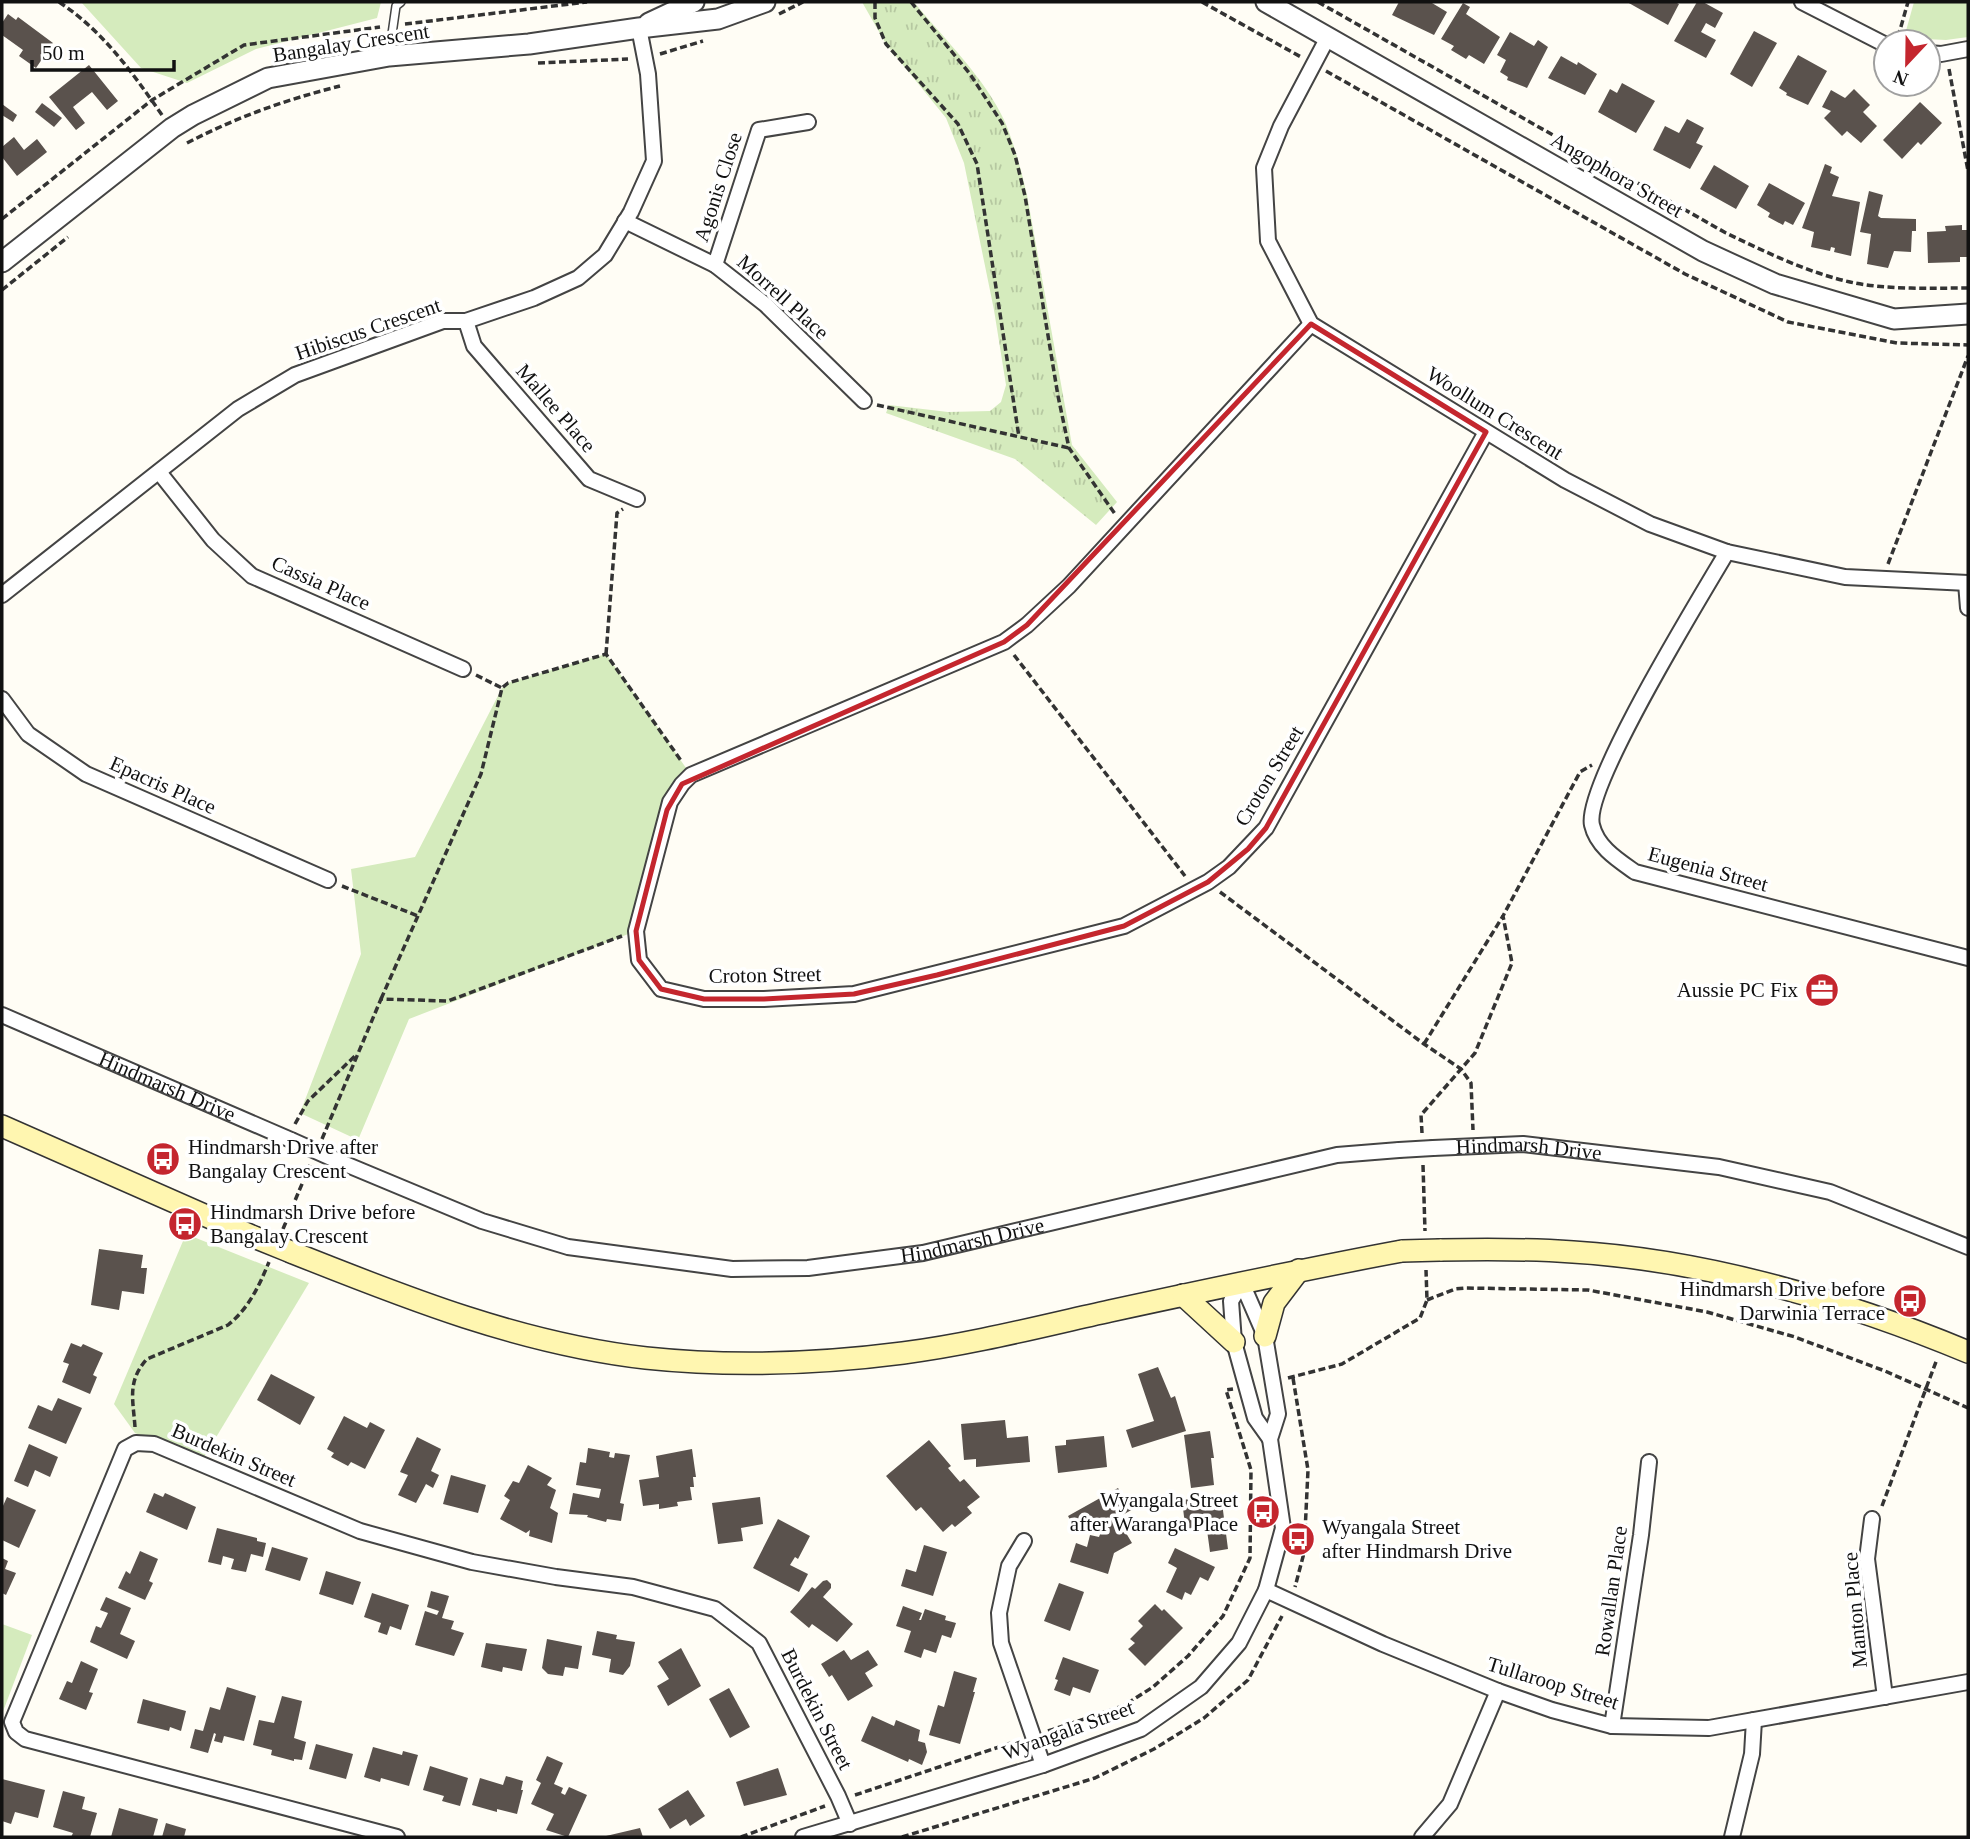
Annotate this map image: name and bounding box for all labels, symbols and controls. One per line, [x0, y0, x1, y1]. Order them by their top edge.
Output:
street label: Bangalay Crescent [271, 19, 431, 67]
scale bar [32, 28, 173, 72]
north arrow [1872, 28, 1942, 98]
text: 50 m [42, 41, 85, 65]
text: N [1890, 66, 1911, 91]
street label: Angophora Street [1547, 127, 1688, 223]
street label: Agonis Close [689, 129, 747, 245]
street label: Morrell Place [732, 250, 834, 344]
street label: Hibiscus Crescent [292, 293, 444, 365]
street label: Mallee Place [511, 359, 601, 457]
street label: Woollum Crescent [1422, 361, 1568, 465]
street label: Cassia Place [268, 551, 374, 615]
street label: Croton Street [1230, 721, 1308, 830]
street label: Epacris Place [106, 751, 220, 819]
street label: Eugenia Street [1645, 841, 1771, 897]
street label: Croton Street [709, 962, 822, 988]
office icon: Aussie PC Fix [1803, 971, 1841, 1009]
place label: Aussie PC Fix [1677, 978, 1798, 1002]
street label: Hindmarsh Drive [95, 1046, 239, 1127]
street label: Hindmarsh Drive [1455, 1132, 1603, 1165]
place label: Hindmarsh Drive after Bangalay Crescent [188, 1135, 378, 1183]
bus stop icon: Hindmarsh Drive after Bangalay Crescent [144, 1140, 182, 1178]
place label: Hindmarsh Drive before Bangalay Crescent [210, 1200, 415, 1248]
bus stop icon: Hindmarsh Drive before Bangalay Crescent [166, 1205, 204, 1243]
street label: Hindmarsh Drive [899, 1213, 1046, 1268]
place label: Hindmarsh Drive before Darwinia Terrace [1680, 1277, 1885, 1325]
bus stop icon: Hindmarsh Drive before Darwinia Terrace [1891, 1282, 1929, 1320]
street label: Burdekin Street [168, 1418, 300, 1492]
place label: Wyangala Street after Waranga Place [1070, 1488, 1238, 1536]
bus stop icon: Wyangala Street after Waranga Place [1244, 1493, 1282, 1531]
place label: Wyangala Street after Hindmarsh Drive [1322, 1515, 1512, 1563]
bus stop icon: Wyangala Street after Hindmarsh Drive [1279, 1520, 1317, 1558]
street label: Rowallan Place [1590, 1524, 1632, 1658]
street label: Manton Place [1838, 1551, 1872, 1669]
street label: Burdekin Street [776, 1645, 858, 1774]
street label: Tullaroop Street [1484, 1652, 1622, 1714]
street label: Wyangala Street [999, 1695, 1137, 1765]

